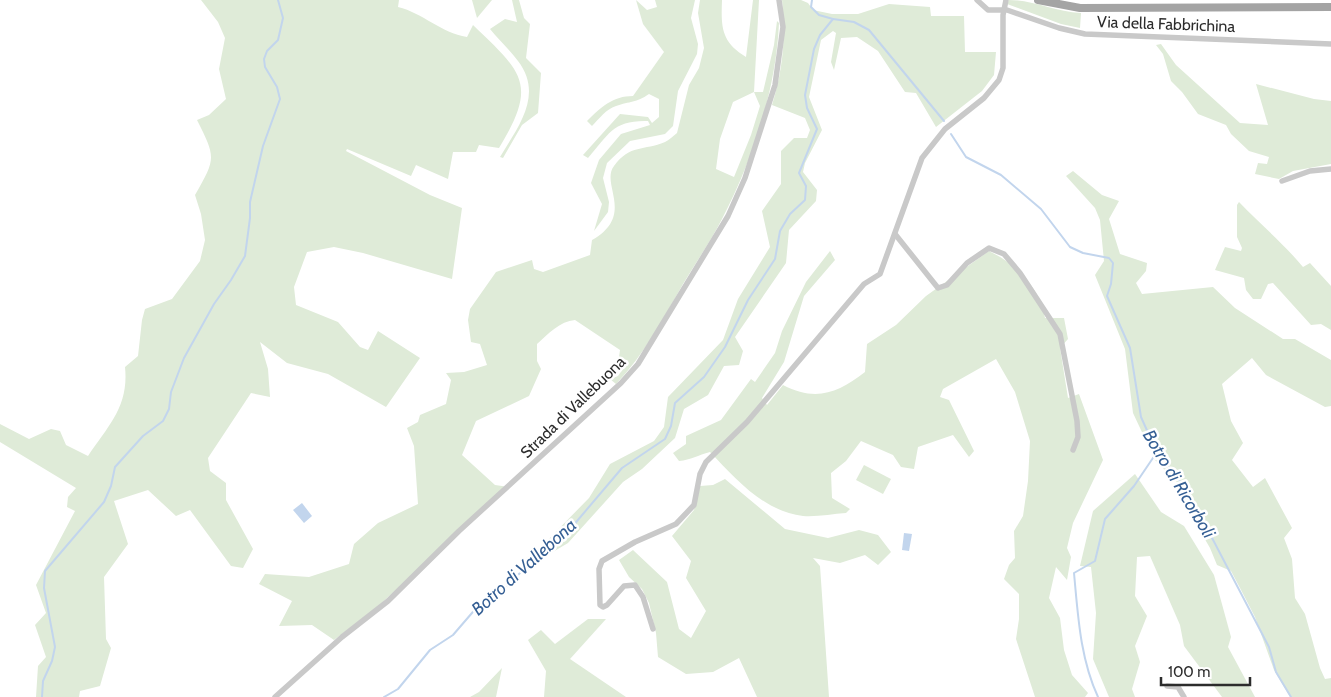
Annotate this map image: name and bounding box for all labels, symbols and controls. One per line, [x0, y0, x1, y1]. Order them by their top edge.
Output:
street label: Via della Fabbrichina [1097, 12, 1236, 36]
street label: Strada di Vallebuona [517, 352, 630, 462]
water label: Botro di Ricorboli [1138, 426, 1221, 543]
water label: Botro di Vallebona [467, 514, 581, 620]
scale bar [1161, 654, 1250, 686]
text: 100 m [1168, 663, 1210, 681]

